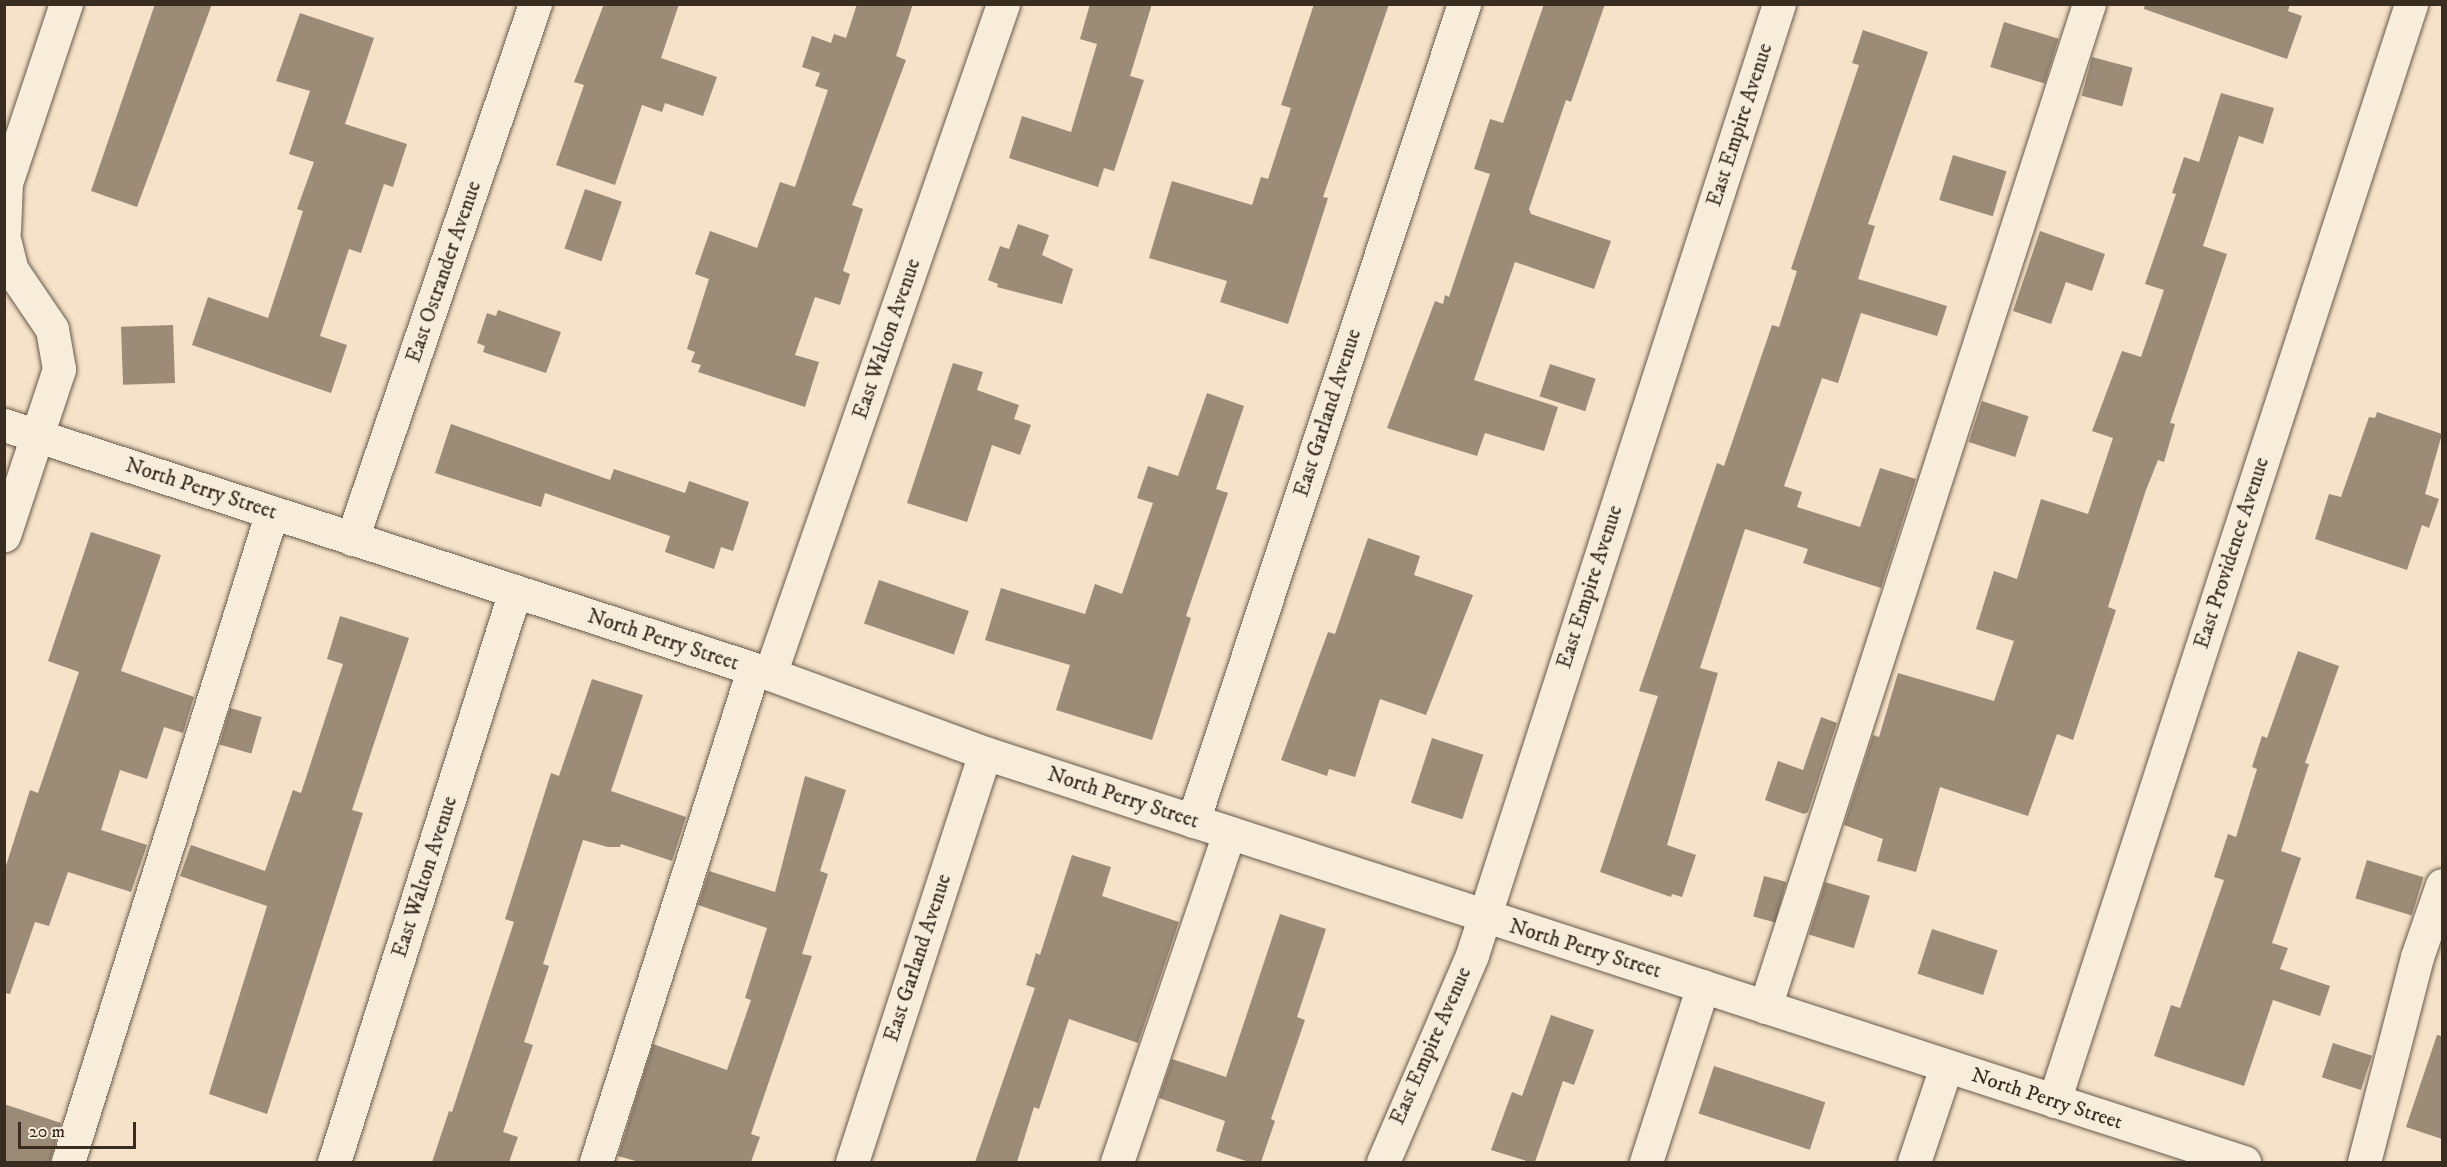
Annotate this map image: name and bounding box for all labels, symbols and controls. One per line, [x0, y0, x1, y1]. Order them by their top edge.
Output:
street label: East Empire Avenue [1702, 40, 1778, 210]
street label: East Ostrander Avenue [401, 178, 487, 366]
street label: East Walton Avenue [848, 255, 926, 423]
street label: East Garland Avenue [1289, 326, 1367, 500]
street label: North Perry Street [122, 453, 280, 525]
street label: East Providence Avenue [2189, 454, 2275, 652]
street label: East Empire Avenue [1552, 502, 1628, 672]
street label: North Perry Street [584, 604, 742, 676]
street label: North Perry Street [1044, 762, 1202, 834]
street label: East Walton Avenue [387, 793, 463, 961]
street label: East Garland Avenue [879, 871, 957, 1045]
street label: North Perry Street [1506, 914, 1664, 984]
street label: East Empire Avenue [1385, 963, 1477, 1129]
street label: North Perry Street [1968, 1063, 2126, 1135]
scale bar [21, 1110, 140, 1148]
text: 20 m [29, 1121, 65, 1143]

